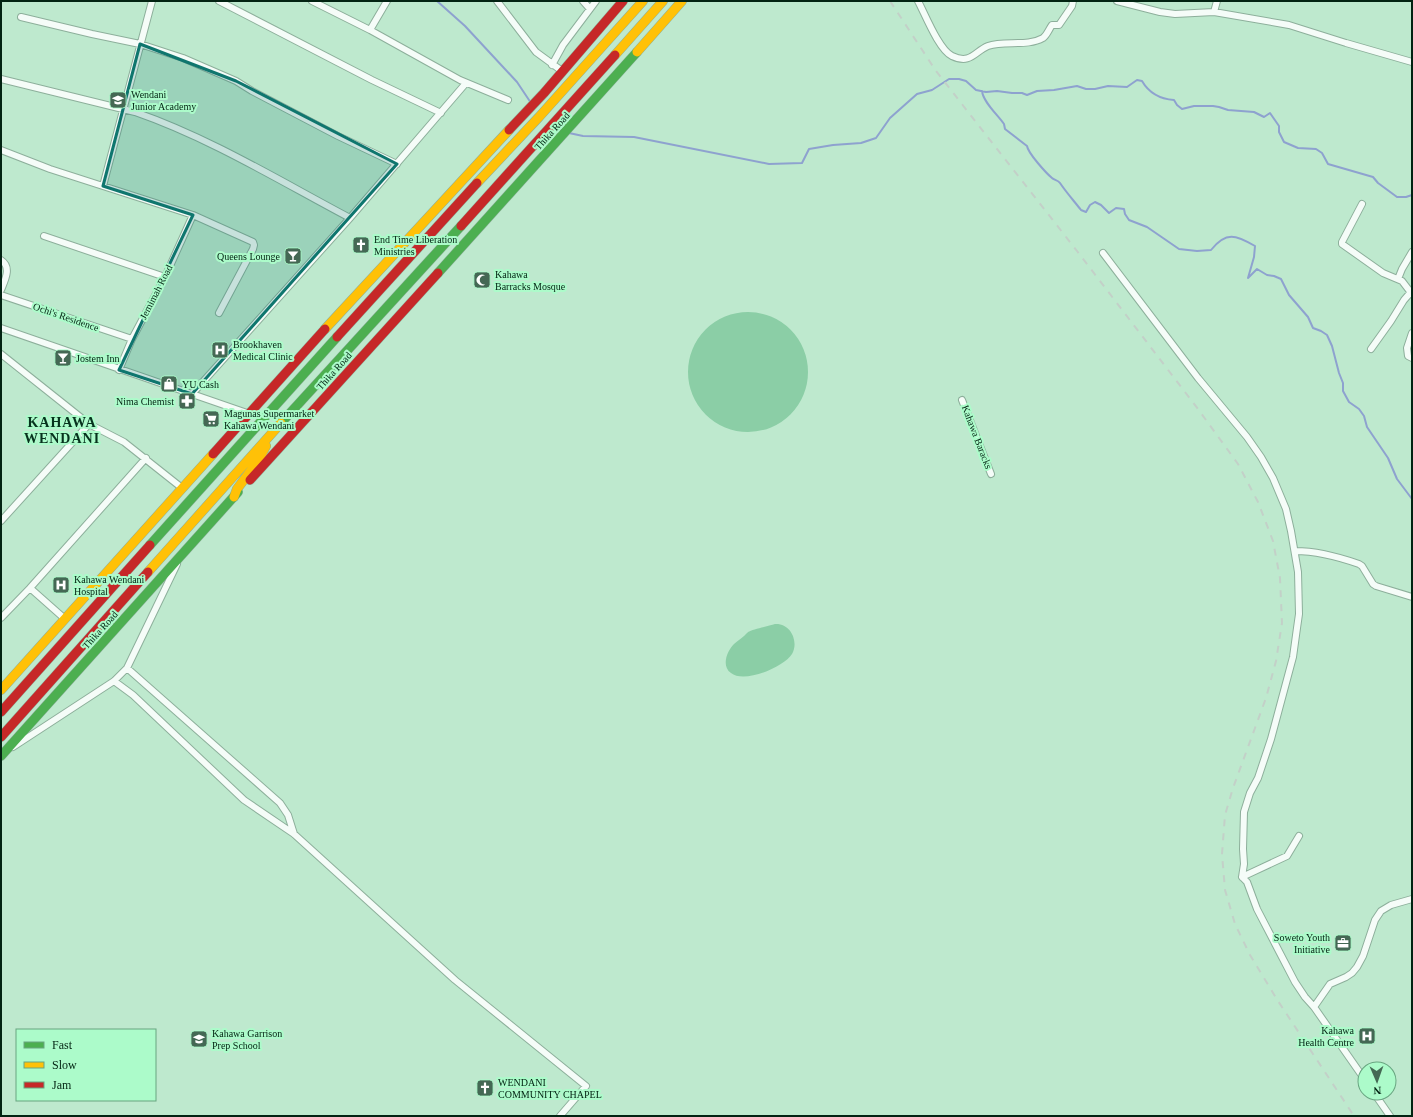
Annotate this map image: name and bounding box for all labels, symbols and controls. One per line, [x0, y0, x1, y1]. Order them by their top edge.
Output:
place label: Wendani Junior Academy [131, 89, 196, 112]
school or university icon: Wendani Junior Academy [108, 90, 128, 110]
street label: Thika Road [532, 110, 572, 152]
place label: End Time Liberation Ministries [374, 234, 457, 257]
church icon: End Time Liberation Ministries [351, 235, 371, 255]
bar icon: Queens Lounge [283, 246, 303, 266]
place label: Queens Lounge [217, 251, 281, 262]
street label: Jemimah Road [138, 263, 174, 321]
place label: Kahawa Barracks Mosque [495, 269, 566, 292]
mosque icon: Kahawa Barracks Mosque [472, 270, 492, 290]
street label: Ochi's Residence [32, 301, 101, 334]
place label: Brookhaven Medical Clinic [233, 339, 293, 362]
hospital icon: Brookhaven Medical Clinic [210, 340, 230, 360]
bar icon: Jostem Inn [53, 348, 73, 368]
street label: Thika Road [314, 350, 354, 392]
place label: Jostem Inn [76, 353, 120, 364]
shop icon: YU Cash [159, 374, 179, 394]
place label: YU Cash [182, 379, 219, 390]
pharmacy icon: Nima Chemist [177, 391, 197, 411]
place label: Nima Chemist [116, 396, 174, 407]
street label: Kahawa Baracks [960, 404, 994, 471]
place label: Magunas Supermarket Kahawa Wendani [224, 408, 314, 431]
supermarket icon: Magunas Supermarket Kahawa Wendani [201, 409, 221, 429]
district label: KAHAWA WENDANI [24, 415, 100, 446]
place label: Kahawa Wendani Hospital [74, 574, 145, 597]
hospital icon: Kahawa Wendani Hospital [51, 575, 71, 595]
street label: Thika Road [80, 609, 120, 651]
place label: Soweto Youth Initiative [1274, 932, 1331, 955]
office icon: Soweto Youth Initiative [1333, 933, 1353, 953]
place label: Kahawa Health Centre [1298, 1025, 1355, 1048]
hospital icon: Kahawa Health Centre [1357, 1026, 1377, 1046]
place label: Kahawa Garrison Prep School [212, 1028, 282, 1051]
legend [16, 1029, 156, 1101]
school or university icon: Kahawa Garrison Prep School [189, 1029, 209, 1049]
text: Fast [52, 1038, 73, 1052]
text: Slow [52, 1058, 77, 1072]
north arrow [1357, 1061, 1397, 1101]
place label: WENDANI COMMUNITY CHAPEL [498, 1077, 602, 1100]
text: Jam [52, 1078, 72, 1092]
church icon: WENDANI COMMUNITY CHAPEL [475, 1078, 495, 1098]
text: N [1373, 1085, 1382, 1097]

